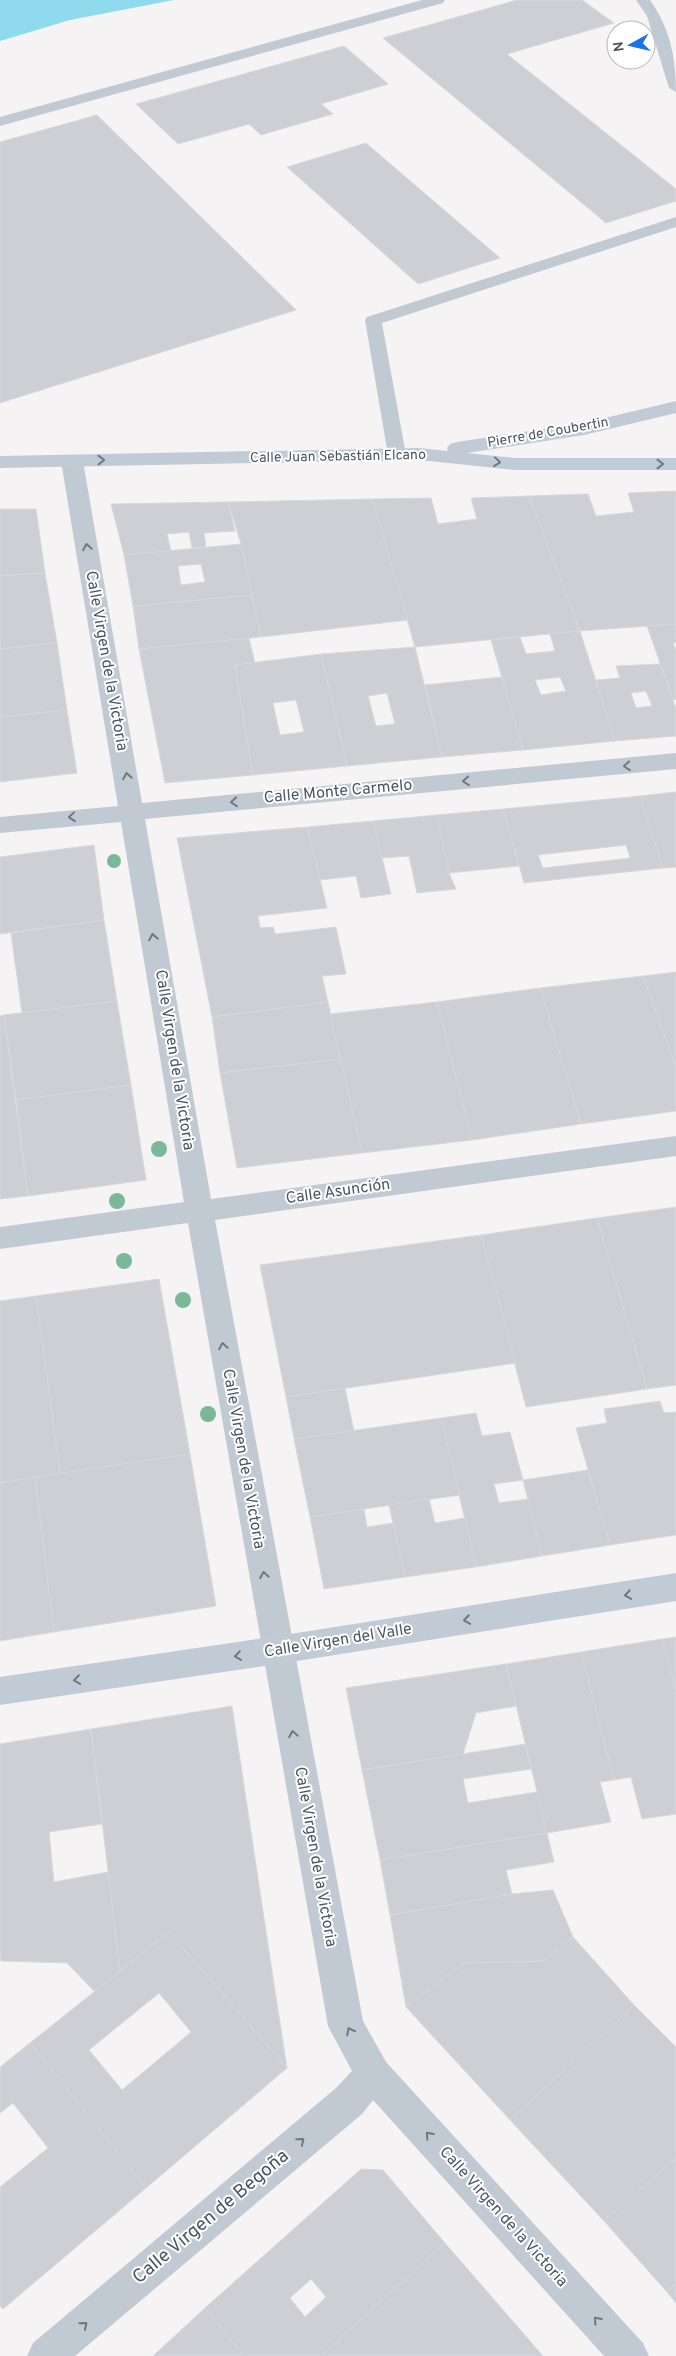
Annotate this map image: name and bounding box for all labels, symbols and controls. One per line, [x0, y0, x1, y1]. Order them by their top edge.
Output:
north arrow [606, 20, 656, 70]
text: N [610, 40, 629, 53]
street label: Pierre de Coubertin [486, 414, 610, 452]
street label: Calle Juan Sebastián Elcano [250, 447, 426, 467]
one-way arrow [98, 455, 105, 465]
one-way arrow [494, 457, 502, 468]
one-way arrow [656, 459, 664, 469]
one-way arrow [82, 543, 92, 552]
street label: Calle Virgen de la Victoria [80, 569, 132, 753]
one-way arrow [623, 760, 631, 771]
one-way arrow [122, 772, 132, 781]
one-way arrow [461, 775, 469, 786]
street label: Calle Monte Carmelo [263, 776, 413, 808]
one-way arrow [230, 796, 238, 807]
one-way arrow [68, 812, 76, 823]
one-way arrow [149, 932, 159, 941]
street label: Calle Virgen de la Victoria [150, 968, 198, 1152]
street label: Calle Asunción [284, 1175, 392, 1209]
one-way arrow [218, 1341, 229, 1350]
street label: Calle Virgen de la Victoria [217, 1367, 269, 1551]
one-way arrow [260, 1570, 270, 1579]
one-way arrow [623, 1589, 632, 1599]
one-way arrow [463, 1615, 472, 1625]
street label: Calle Virgen del Valle [263, 1619, 413, 1663]
one-way arrow [233, 1650, 241, 1661]
one-way arrow [73, 1674, 81, 1684]
one-way arrow [288, 1730, 299, 1739]
street label: Calle Virgen de la Victoria [289, 1765, 341, 1949]
one-way arrow [345, 2027, 356, 2036]
one-way arrow [426, 2132, 435, 2141]
one-way arrow [296, 2137, 305, 2146]
street label: Calle Virgen de la Victoria [435, 2143, 571, 2291]
street label: Calle Virgen de Begoña [128, 2144, 294, 2290]
one-way arrow [594, 2316, 603, 2325]
one-way arrow [78, 2321, 87, 2330]

